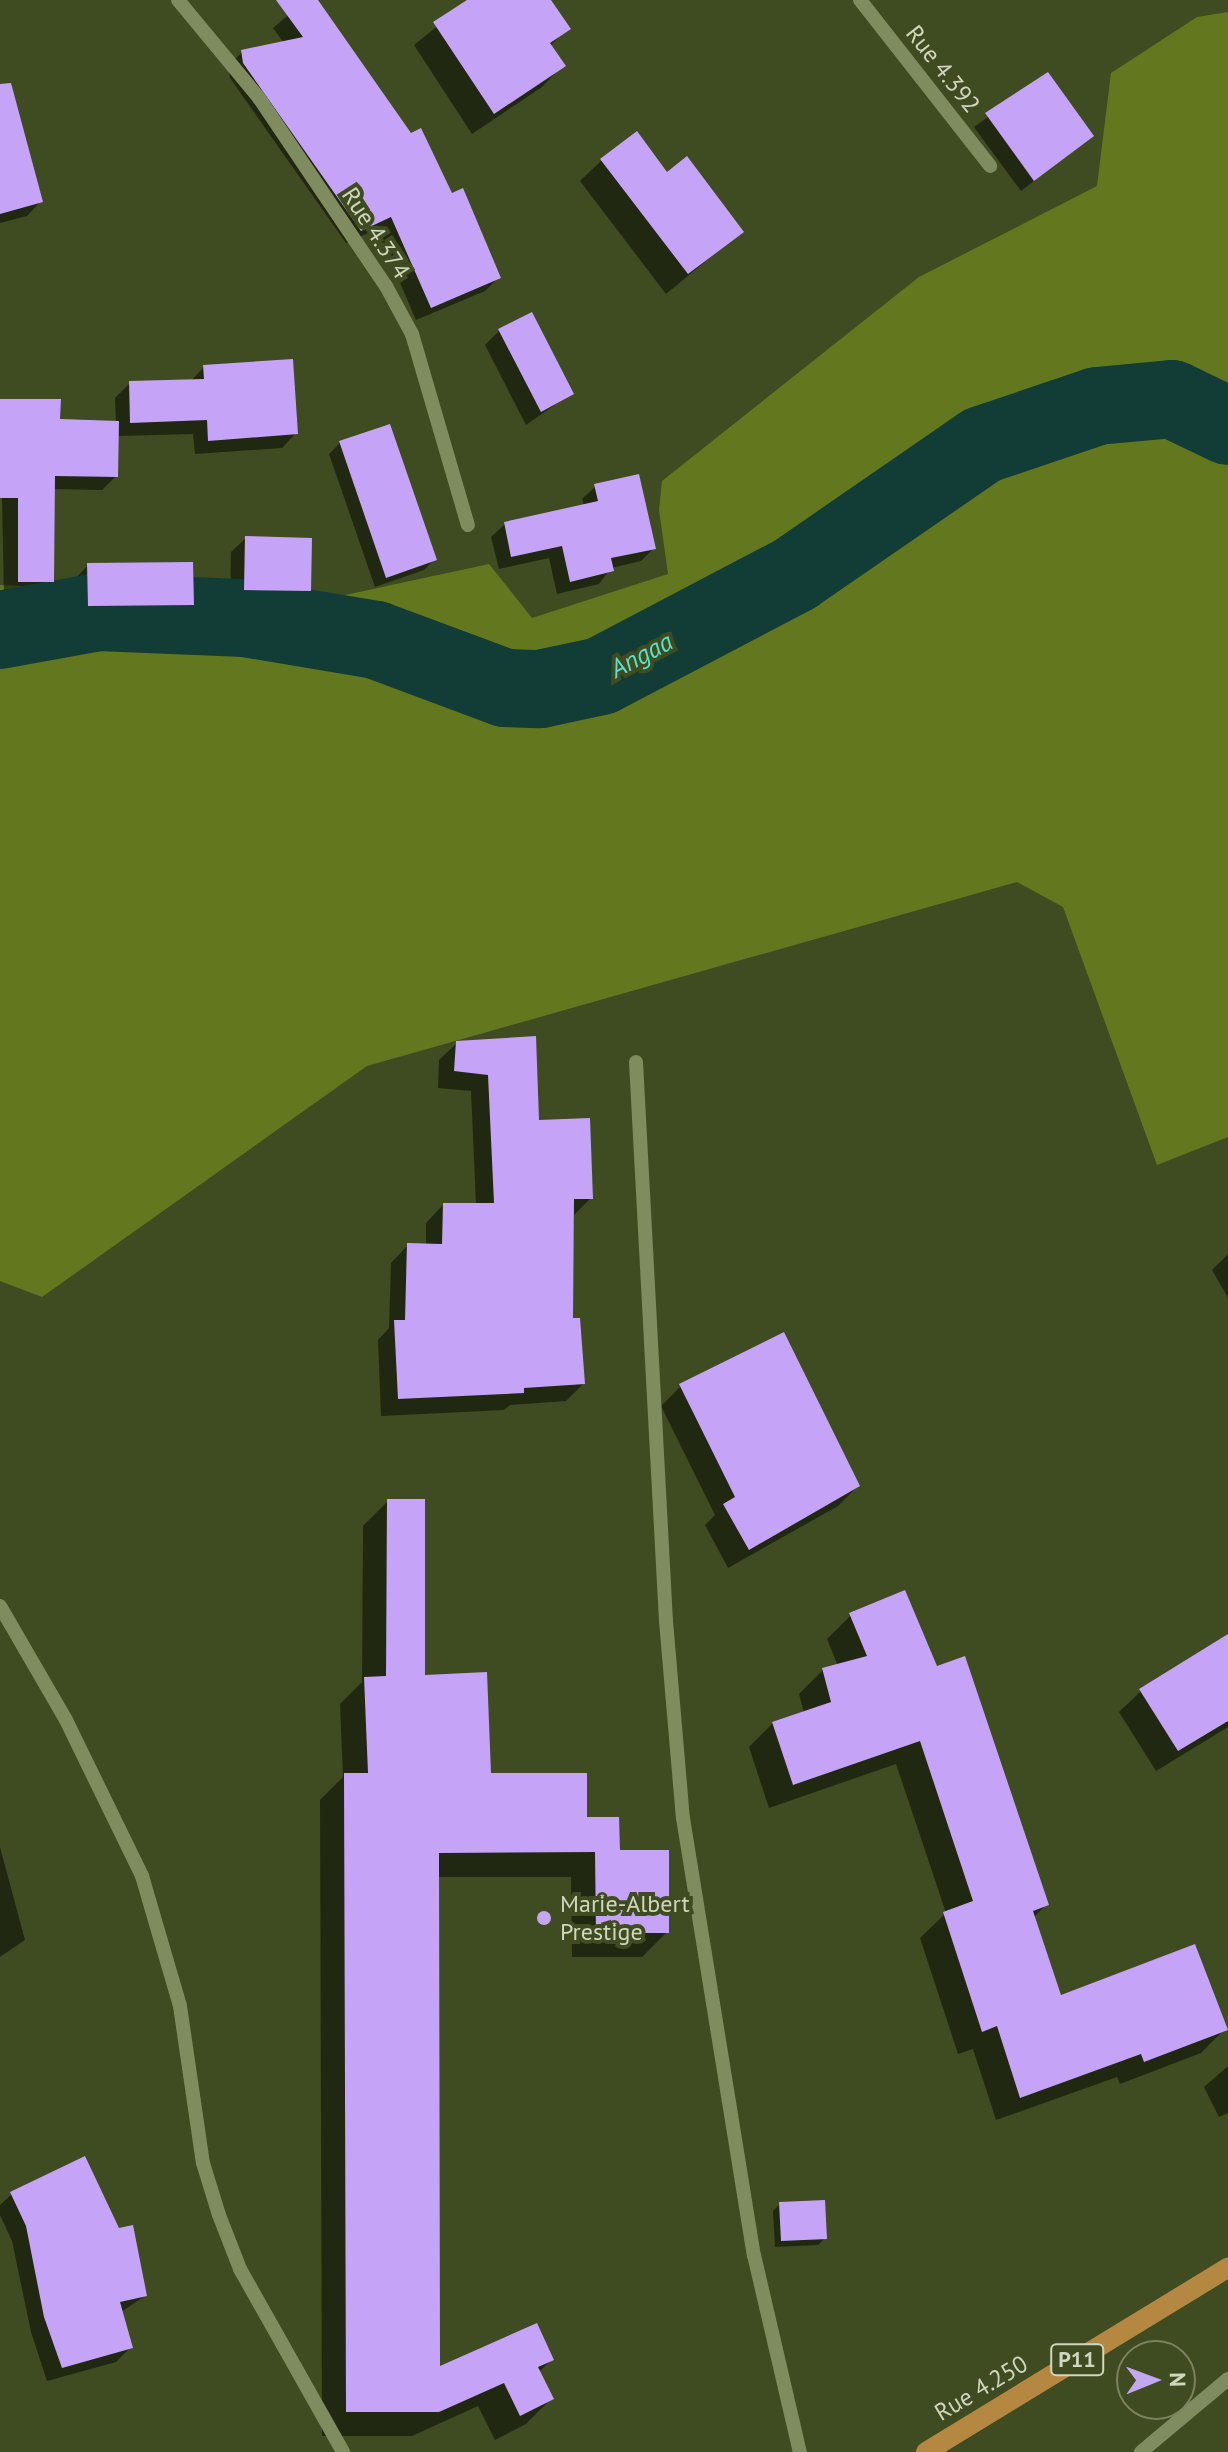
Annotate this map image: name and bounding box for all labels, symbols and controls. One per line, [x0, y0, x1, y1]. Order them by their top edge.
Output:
street label: Rue 4.392 [900, 20, 986, 118]
street label: Rue 4.374 [336, 182, 416, 284]
water label: Angaa [604, 626, 678, 684]
place label: Marie-Albert Prestige [560, 1890, 690, 1946]
marker: Marie-Albert Prestige [535, 1909, 553, 1927]
north arrow [1116, 2340, 1196, 2420]
road number: P11 [1049, 2342, 1105, 2378]
street label: Rue 4.250 [929, 2349, 1033, 2427]
text: N [1164, 2372, 1192, 2387]

